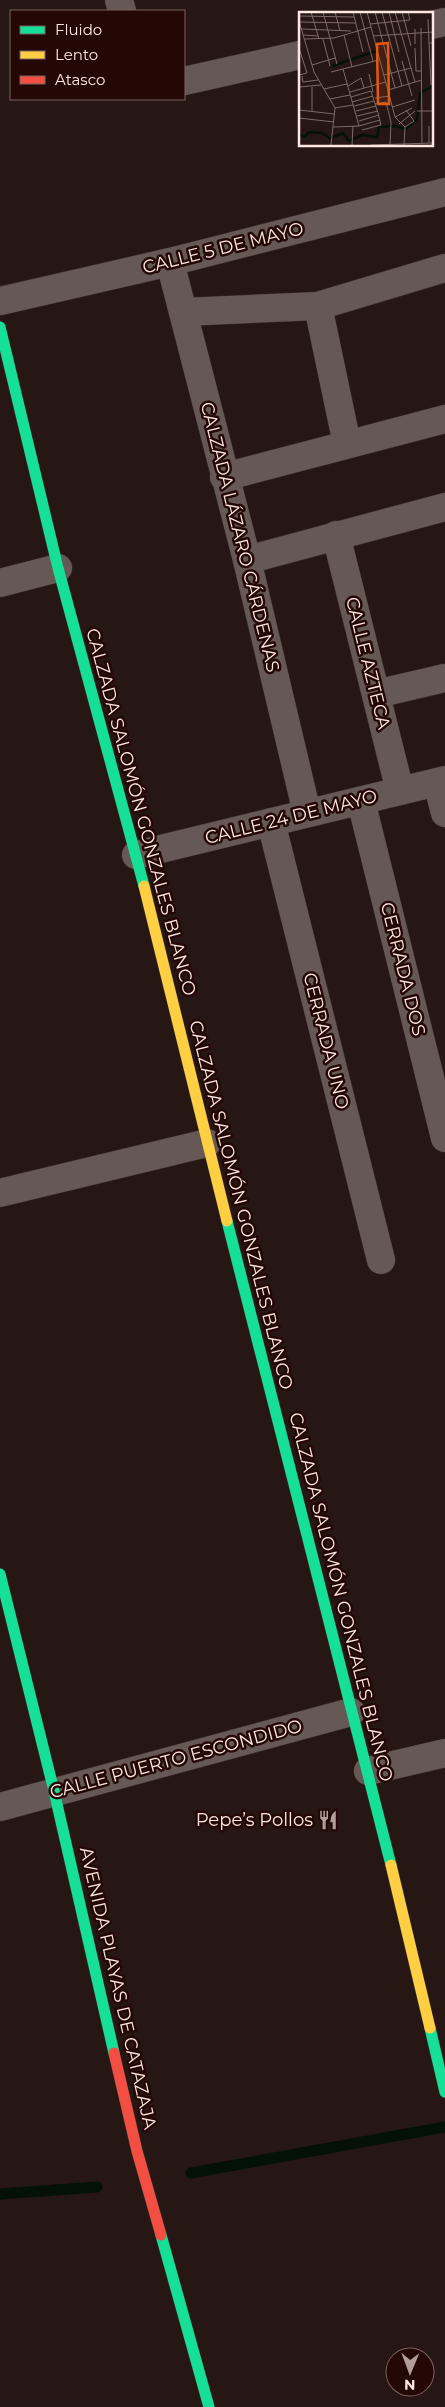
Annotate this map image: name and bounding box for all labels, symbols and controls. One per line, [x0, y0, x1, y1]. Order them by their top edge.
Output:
legend [10, 10, 185, 100]
inset map [299, 12, 432, 146]
text: Fluido [55, 20, 102, 39]
text: Lento [55, 45, 98, 64]
text: Atasco [55, 70, 105, 89]
street label: CALLE 5 DE MAYO [140, 217, 306, 279]
street label: CALZADA LÁZARO CÁRDENAS [196, 400, 284, 674]
street label: CALLE AZTECA [341, 595, 395, 732]
street label: CALZADA SALOMÓN GONZALES BLANCO [81, 626, 201, 998]
street label: CALLE 24 DE MAYO [203, 785, 379, 849]
street label: CERRADA DOS [376, 900, 430, 1038]
street label: CERRADA UNO [298, 970, 354, 1112]
street label: CALZADA SALOMÓN GONZALES BLANCO [184, 1018, 298, 1392]
street label: CALZADA SALOMÓN GONZALES BLANCO [284, 1410, 398, 1784]
street label: CALLE PUERTO ESCONDIDO [47, 1715, 305, 1803]
place label: Pepe’s Pollos [196, 1809, 313, 1831]
restaurant icon: Pepe’s Pollos [317, 1809, 339, 1831]
street label: AVENIDA PLAYAS DE CATAZAJA [75, 1845, 161, 2131]
north arrow [385, 2347, 435, 2397]
text: N [404, 2376, 416, 2394]

